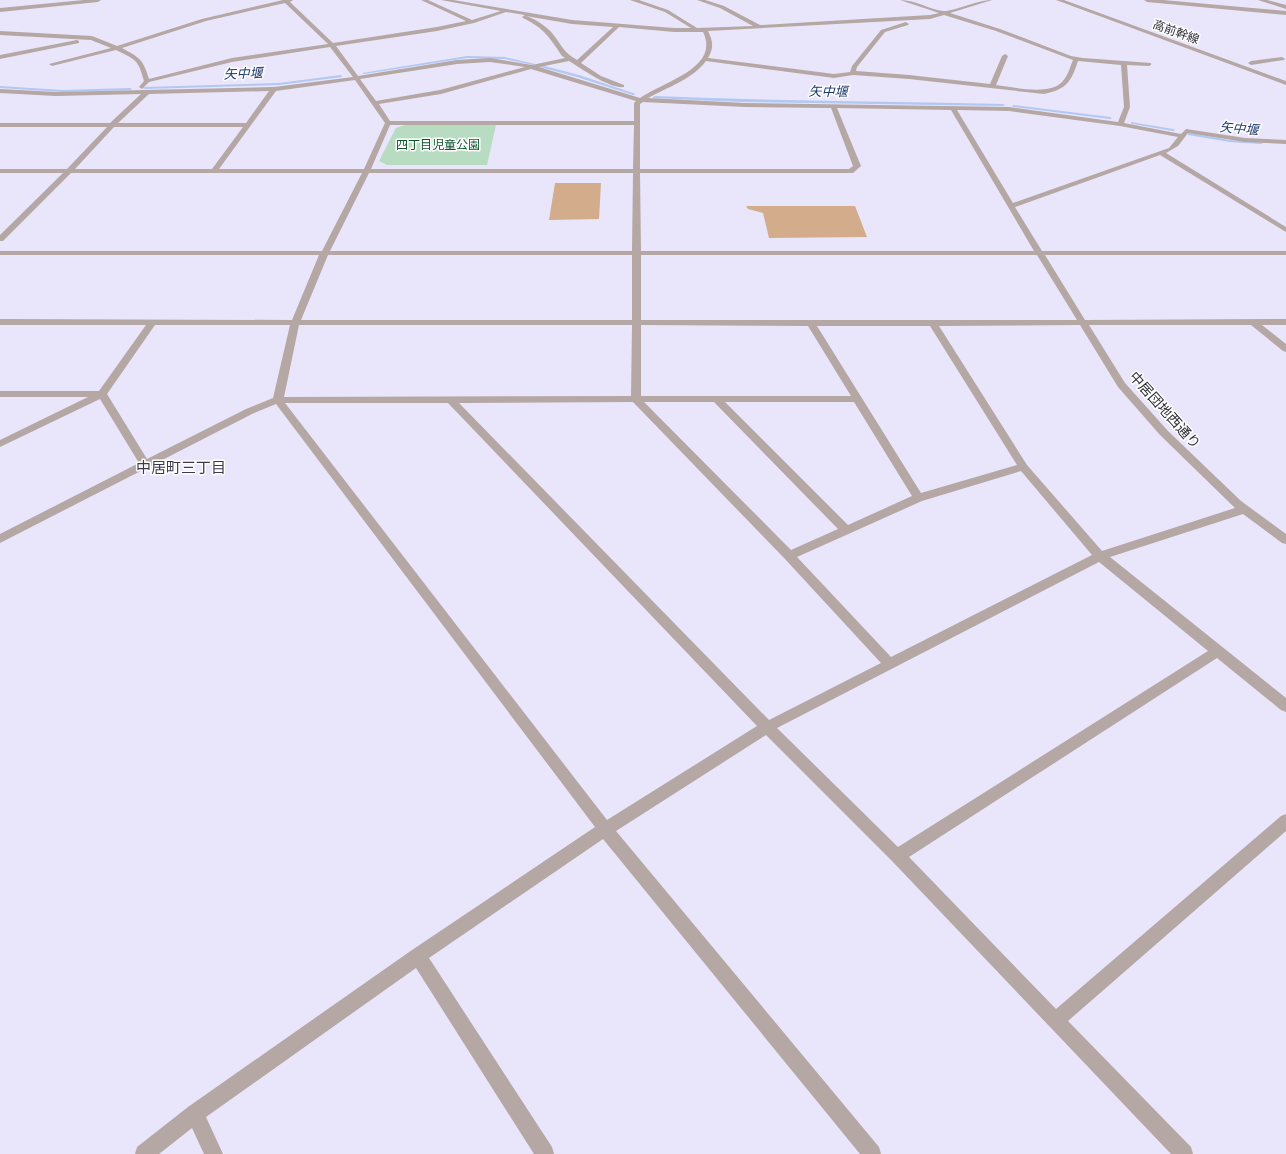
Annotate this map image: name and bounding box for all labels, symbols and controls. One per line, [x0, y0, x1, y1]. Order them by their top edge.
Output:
street label: 高前幹線 [1151, 16, 1201, 48]
water label: 矢中堰 [223, 64, 265, 84]
water label: 矢中堰 [808, 83, 850, 101]
water label: 矢中堰 [1219, 118, 1261, 140]
park label: 四丁目児童公園 [396, 137, 480, 153]
street label: 中居団地西通り [1125, 368, 1204, 453]
district label: 中居町三丁目 [136, 458, 226, 478]

